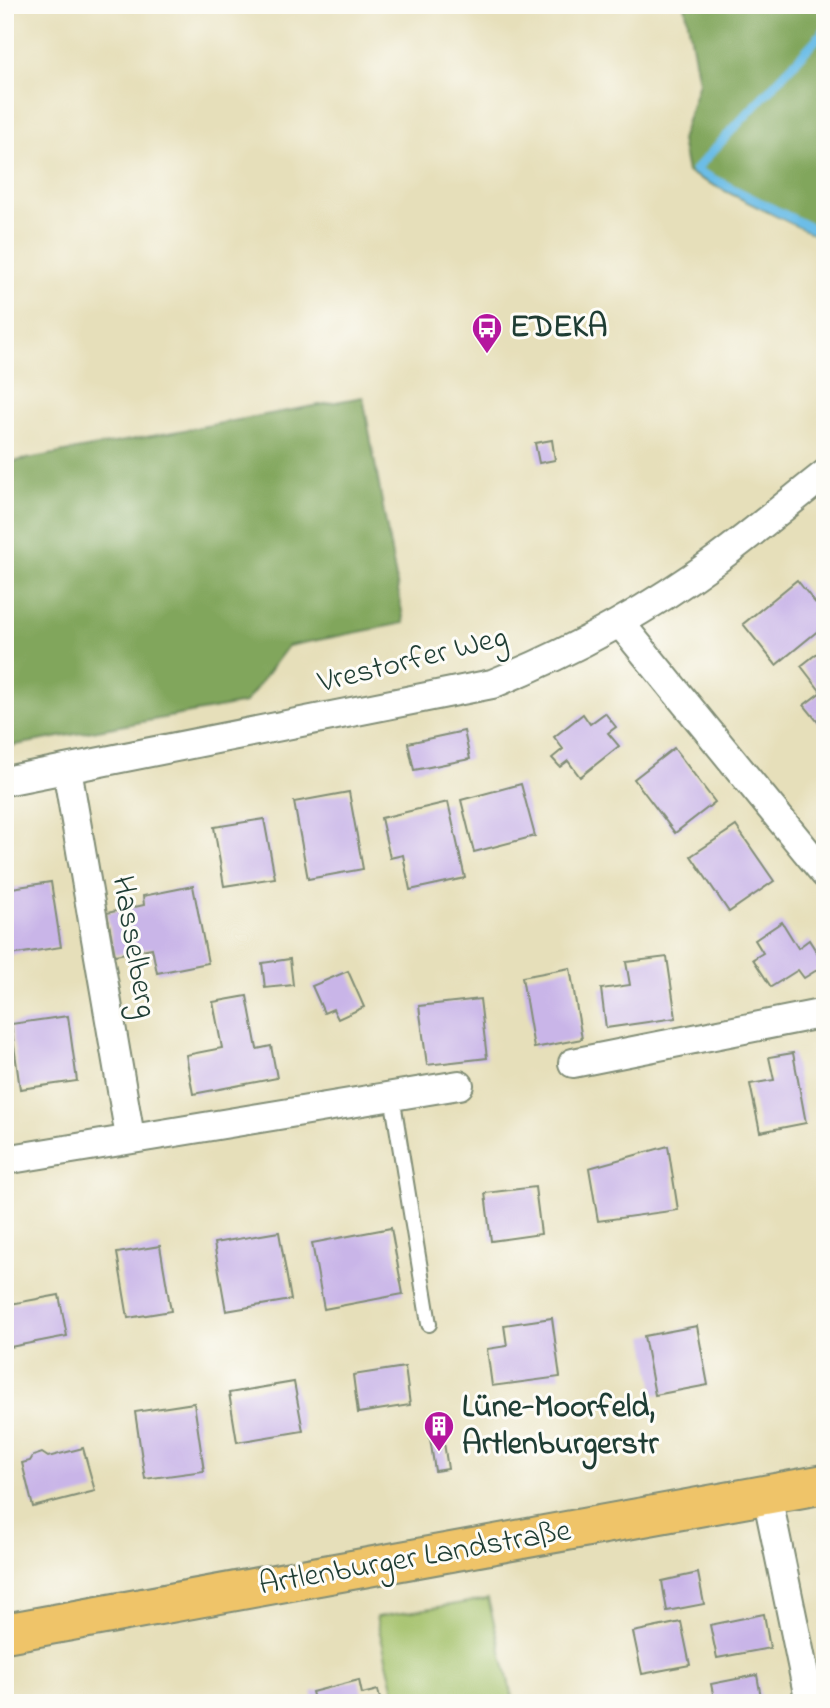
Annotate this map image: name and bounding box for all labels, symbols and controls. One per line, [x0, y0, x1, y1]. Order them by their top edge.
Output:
place label: EDEKA [510, 305, 608, 352]
bus stop icon: EDEKA [470, 311, 504, 355]
street label: Vrestorfer Weg [312, 615, 513, 707]
street label: Hasselberg [97, 872, 169, 1022]
place label: Lüne-Moorfeld, Artlenburgerstr [462, 1385, 660, 1470]
building icon: Lüne-Moorfeld, Artlenburgerstr [422, 1409, 456, 1453]
street label: Artlenburger Landstraße [255, 1508, 575, 1610]

